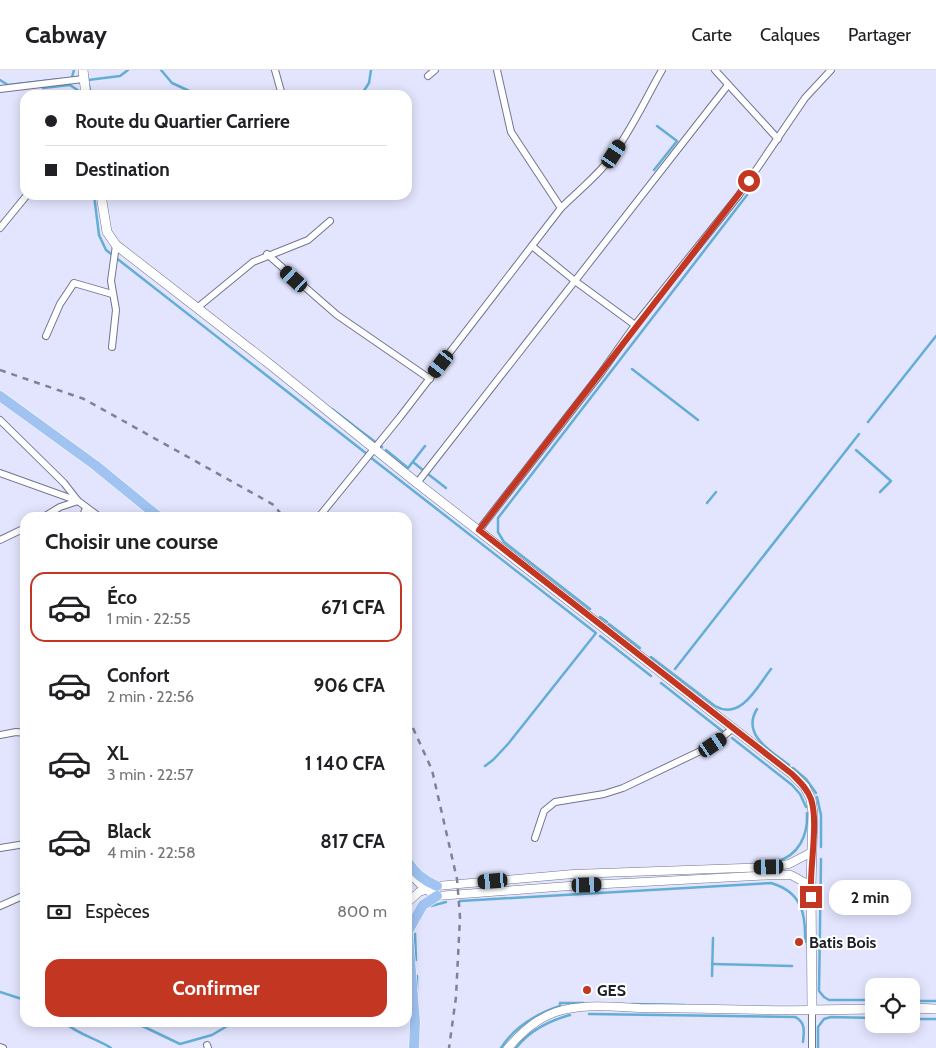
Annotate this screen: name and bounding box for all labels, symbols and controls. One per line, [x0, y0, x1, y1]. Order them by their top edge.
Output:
text: Cabway [25, 20, 107, 49]
text: Carte [691, 24, 732, 46]
text: Calques [760, 24, 820, 46]
text: Partager [848, 24, 911, 46]
text: Route du Quartier Carriere [75, 110, 290, 133]
car [599, 137, 628, 171]
text: Destination [75, 158, 170, 181]
route start [738, 170, 760, 192]
car [277, 263, 310, 295]
car [425, 348, 456, 380]
text: Choisir une course [45, 528, 218, 555]
icon: car [47, 585, 92, 630]
text: Éco [107, 586, 137, 609]
text: 671 CFA [321, 596, 385, 619]
text: 1 min · 22:55 [107, 609, 191, 628]
icon: car [47, 663, 92, 708]
text: Confort [107, 664, 170, 687]
text: 906 CFA [314, 674, 385, 697]
text: 2 min · 22:56 [107, 687, 194, 706]
car [696, 730, 729, 760]
icon: car [47, 741, 92, 786]
text: XL [107, 742, 128, 765]
text: 1 140 CFA [305, 752, 385, 775]
text: 3 min · 22:57 [107, 765, 193, 784]
icon: car [47, 819, 92, 864]
text: Black [107, 820, 151, 843]
text: 817 CFA [320, 830, 385, 853]
text: 4 min · 22:58 [107, 843, 196, 862]
car [753, 859, 784, 875]
car [477, 872, 508, 890]
car [571, 877, 602, 893]
callout: 2 min [828, 880, 911, 914]
route end [800, 886, 822, 908]
text: 2 min [851, 888, 889, 907]
icon: cash [45, 898, 73, 926]
text: Espèces [85, 900, 150, 923]
text: 800 m [337, 902, 387, 921]
place label: Batis Bois [809, 933, 877, 952]
marker: Batis Bois [793, 936, 805, 948]
button: Confirmer [45, 959, 387, 1017]
map controls [865, 978, 920, 1033]
button: locate [865, 978, 920, 1033]
place label: GES [597, 981, 626, 1000]
marker: GES [581, 984, 593, 996]

